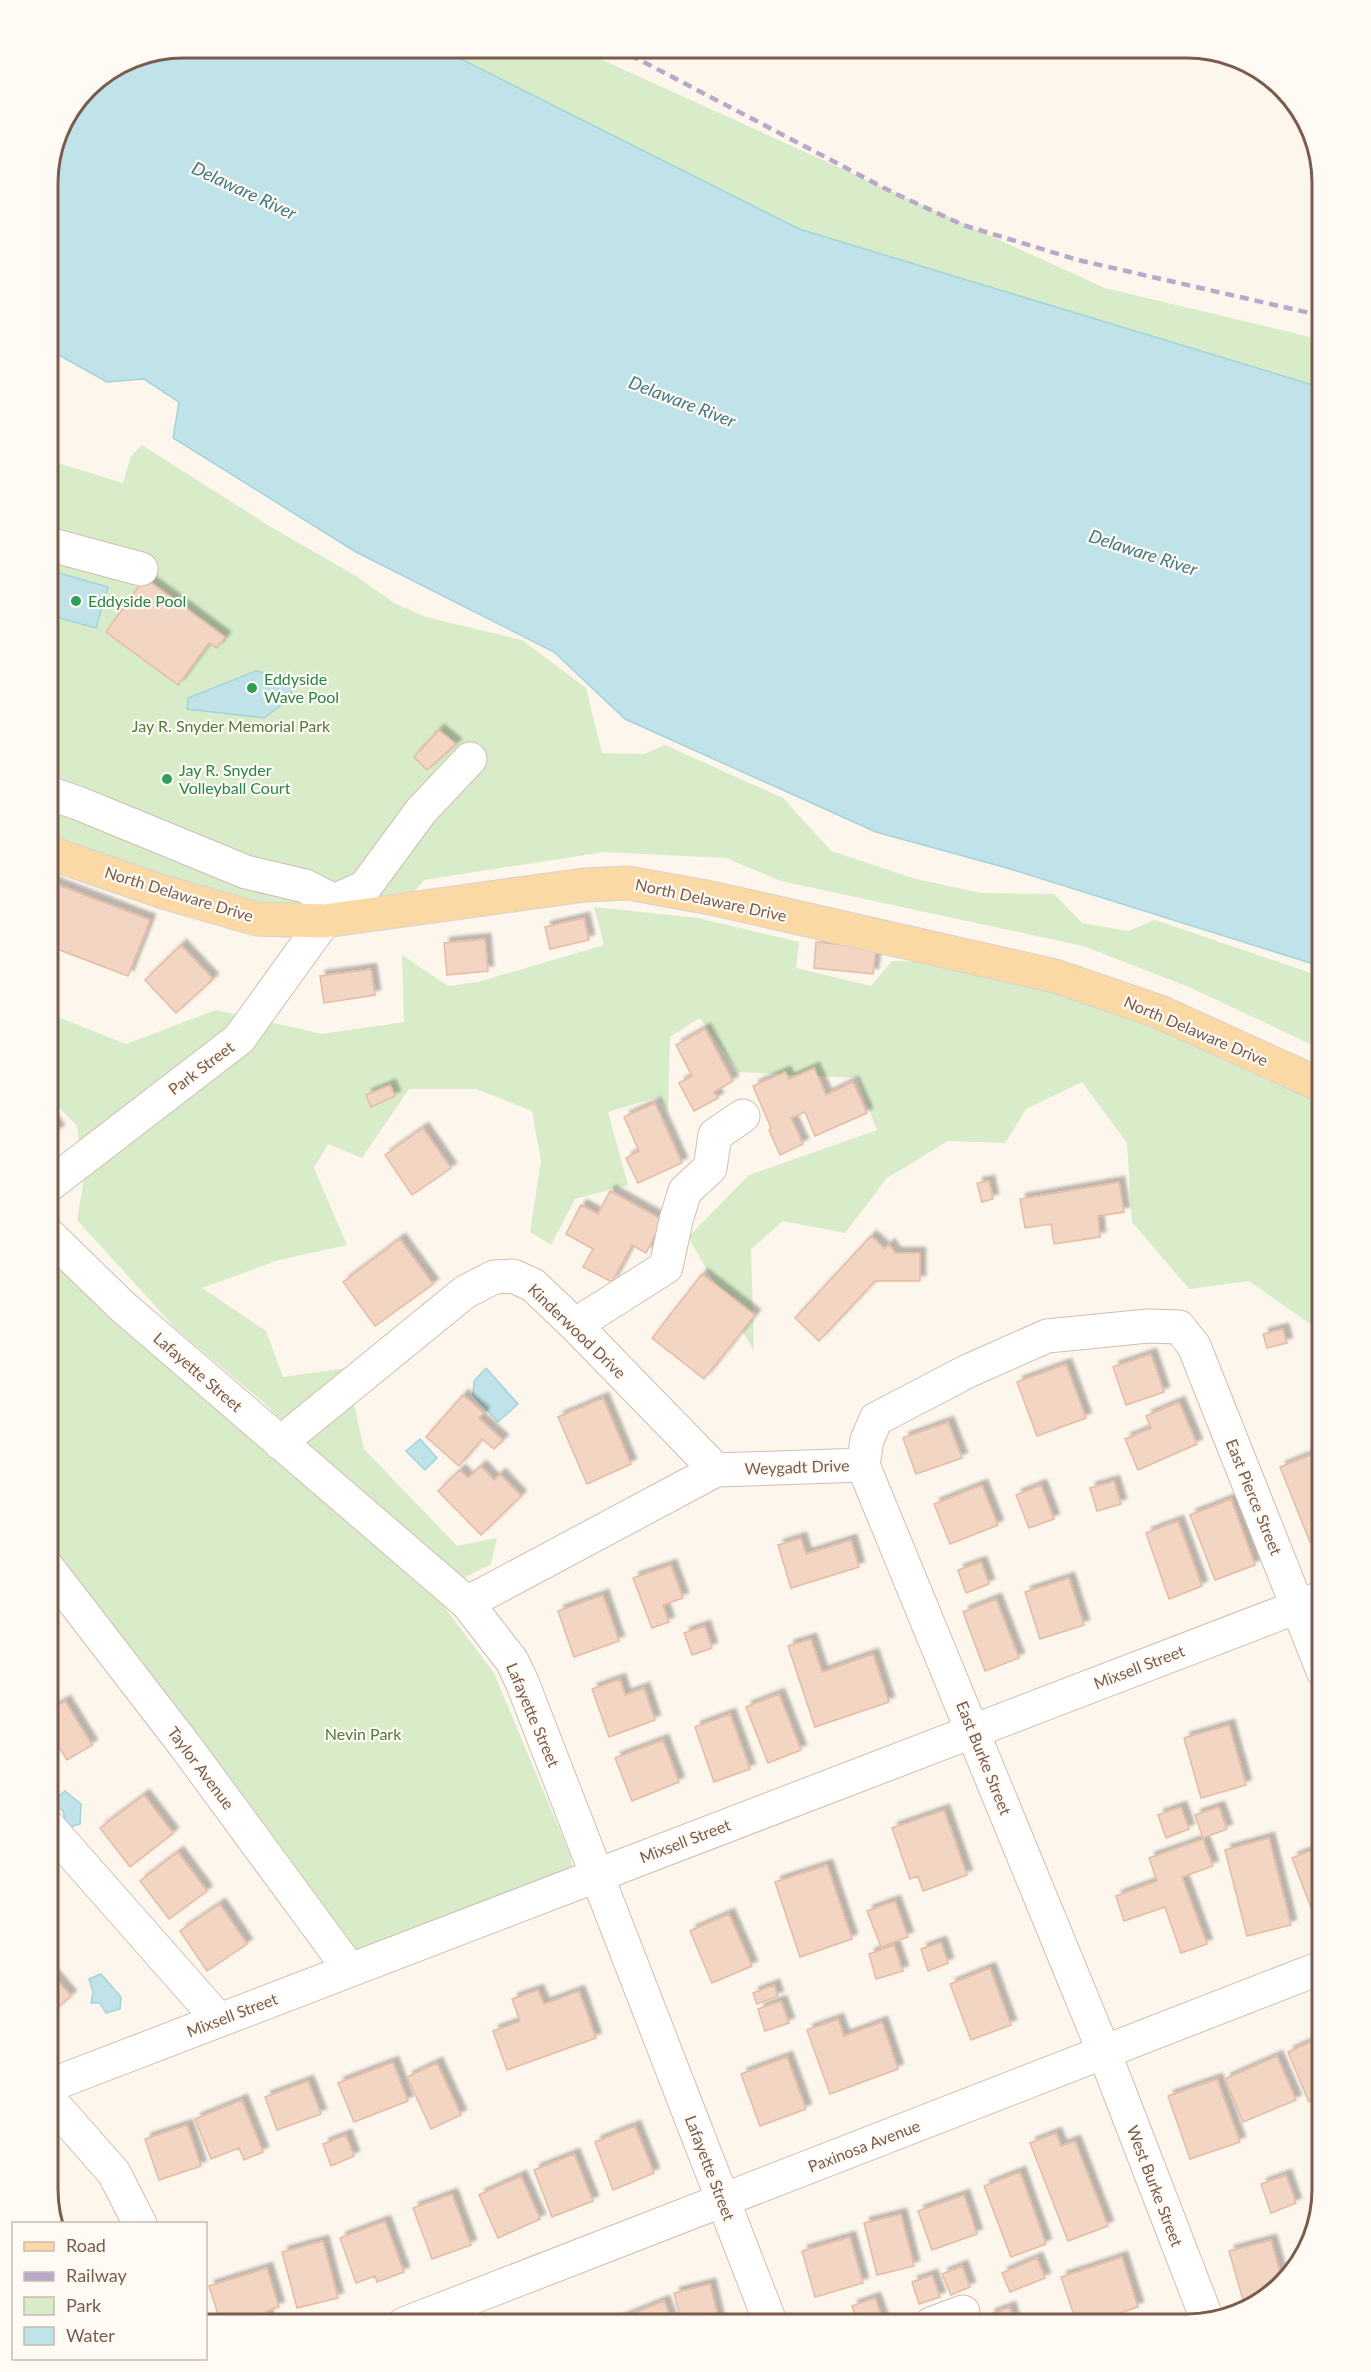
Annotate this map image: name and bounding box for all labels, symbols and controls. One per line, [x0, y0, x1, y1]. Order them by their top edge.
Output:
water label: Delaware River [189, 156, 301, 224]
water label: Delaware River [626, 371, 740, 432]
water label: Delaware River [1086, 524, 1201, 580]
place label: Eddyside Pool [88, 591, 186, 610]
marker: Eddyside Pool [69, 594, 83, 608]
place label: Eddyside Wave Pool [264, 669, 339, 706]
marker: Eddyside Wave Pool [245, 681, 259, 695]
park label: Jay R. Snyder Memorial Park [132, 716, 331, 735]
place label: Jay R. Snyder Volleyball Court [179, 760, 291, 797]
marker: Jay R. Snyder Volleyball Court [160, 772, 174, 786]
street label: North Delaware Drive [103, 862, 256, 925]
street label: North Delaware Drive [634, 874, 789, 925]
street label: North Delaware Drive [1121, 992, 1271, 1069]
street label: Park Street [164, 1037, 238, 1099]
street label: Kinderwood Drive [525, 1279, 630, 1382]
street label: Lafayette Street [150, 1328, 247, 1415]
street label: East Pierce Street [1223, 1436, 1286, 1558]
street label: Weygadt Drive [744, 1455, 850, 1478]
street label: Mixsell Street [1091, 1640, 1187, 1693]
street label: Lafayette Street [503, 1660, 564, 1770]
street label: East Burke Street [953, 1698, 1016, 1818]
street label: Taylor Avenue [164, 1723, 239, 1813]
park label: Nevin Park [325, 1724, 402, 1743]
street label: Mixsell Street [637, 1814, 733, 1867]
street label: Mixsell Street [184, 1988, 280, 2041]
street label: Lafayette Street [682, 2112, 739, 2223]
street label: Paxinosa Avenue [805, 2115, 923, 2176]
street label: West Burke Street [1124, 2123, 1187, 2249]
legend [12, 2222, 207, 2360]
text: Road [66, 2234, 106, 2256]
text: Railway [66, 2264, 127, 2286]
text: Park [66, 2294, 102, 2316]
text: Water [66, 2324, 115, 2346]

